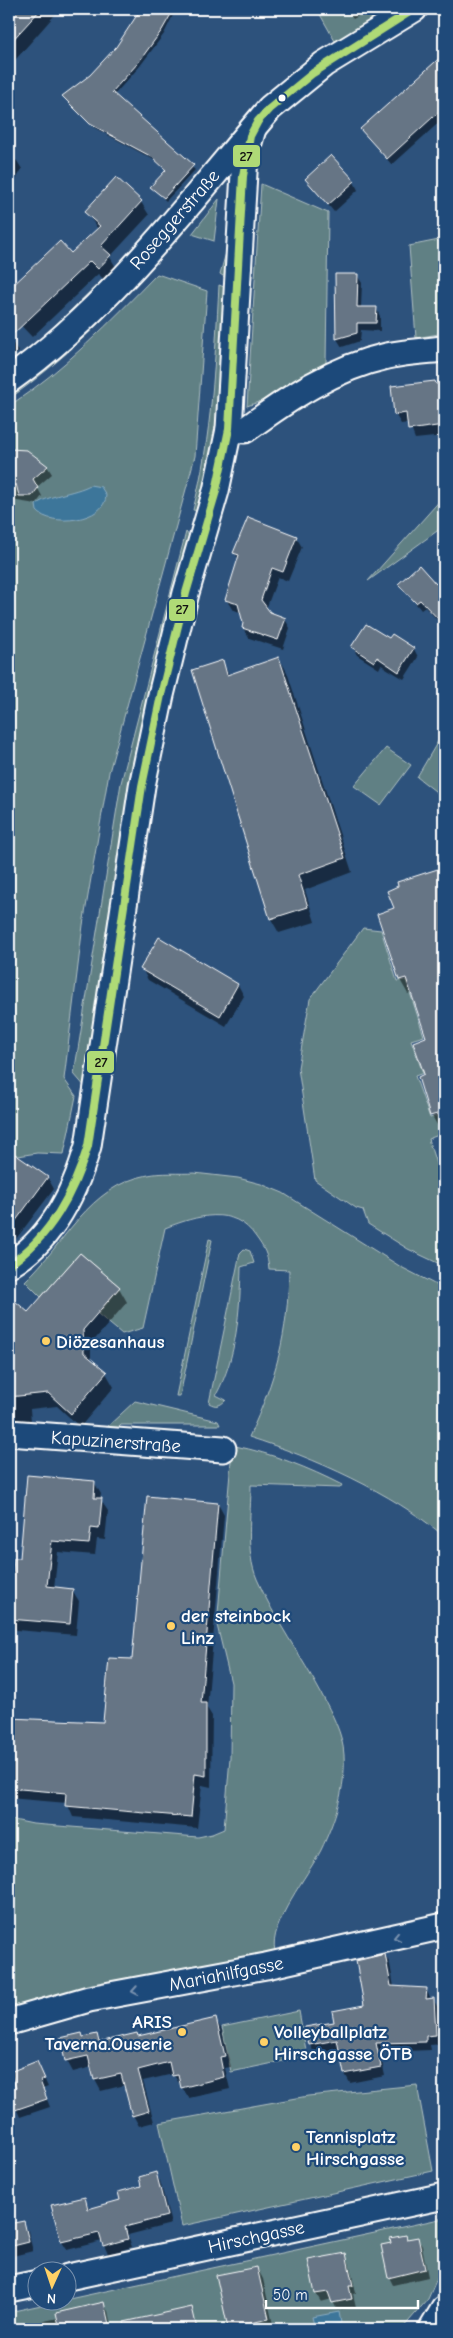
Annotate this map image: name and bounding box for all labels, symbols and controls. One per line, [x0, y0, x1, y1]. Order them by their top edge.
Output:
unlabelled marker [277, 93, 287, 103]
line badge: 27 [232, 144, 261, 168]
text: 27 [239, 148, 253, 165]
street label: Roseggerstraße [125, 165, 224, 274]
line badge: 27 [168, 598, 196, 622]
text: 27 [175, 601, 189, 618]
line badge: 27 [86, 1050, 115, 1074]
text: 27 [94, 1054, 108, 1071]
place label: Diözesanhaus [56, 1331, 165, 1353]
marker: Diözesanhaus [40, 1335, 52, 1347]
street label: Kapuzinerstraße [50, 1426, 182, 1458]
place label: der steinbock Linz [181, 1605, 292, 1649]
marker: der steinbock Linz [165, 1620, 177, 1632]
one-way arrow [392, 1931, 401, 1942]
street label: Mariahilfgasse [167, 1952, 285, 1996]
one-way arrow [130, 1985, 139, 1995]
place label: ARIS Taverna.Ouserie [45, 2011, 172, 2055]
place label: Volleyballplatz Hirschgasse ÖTB [274, 2021, 412, 2065]
marker: ARIS Taverna.Ouserie [176, 2026, 188, 2038]
marker: Volleyballplatz Hirschgasse ÖTB [258, 2036, 270, 2048]
place label: Tennisplatz Hirschgasse [306, 2126, 404, 2170]
marker: Tennisplatz Hirschgasse [290, 2141, 302, 2153]
street label: Hirschgasse [206, 2216, 306, 2258]
north arrow [28, 2260, 78, 2310]
scale bar [266, 2278, 418, 2310]
text: 50 m [273, 2286, 308, 2304]
text: N [46, 2290, 56, 2307]

